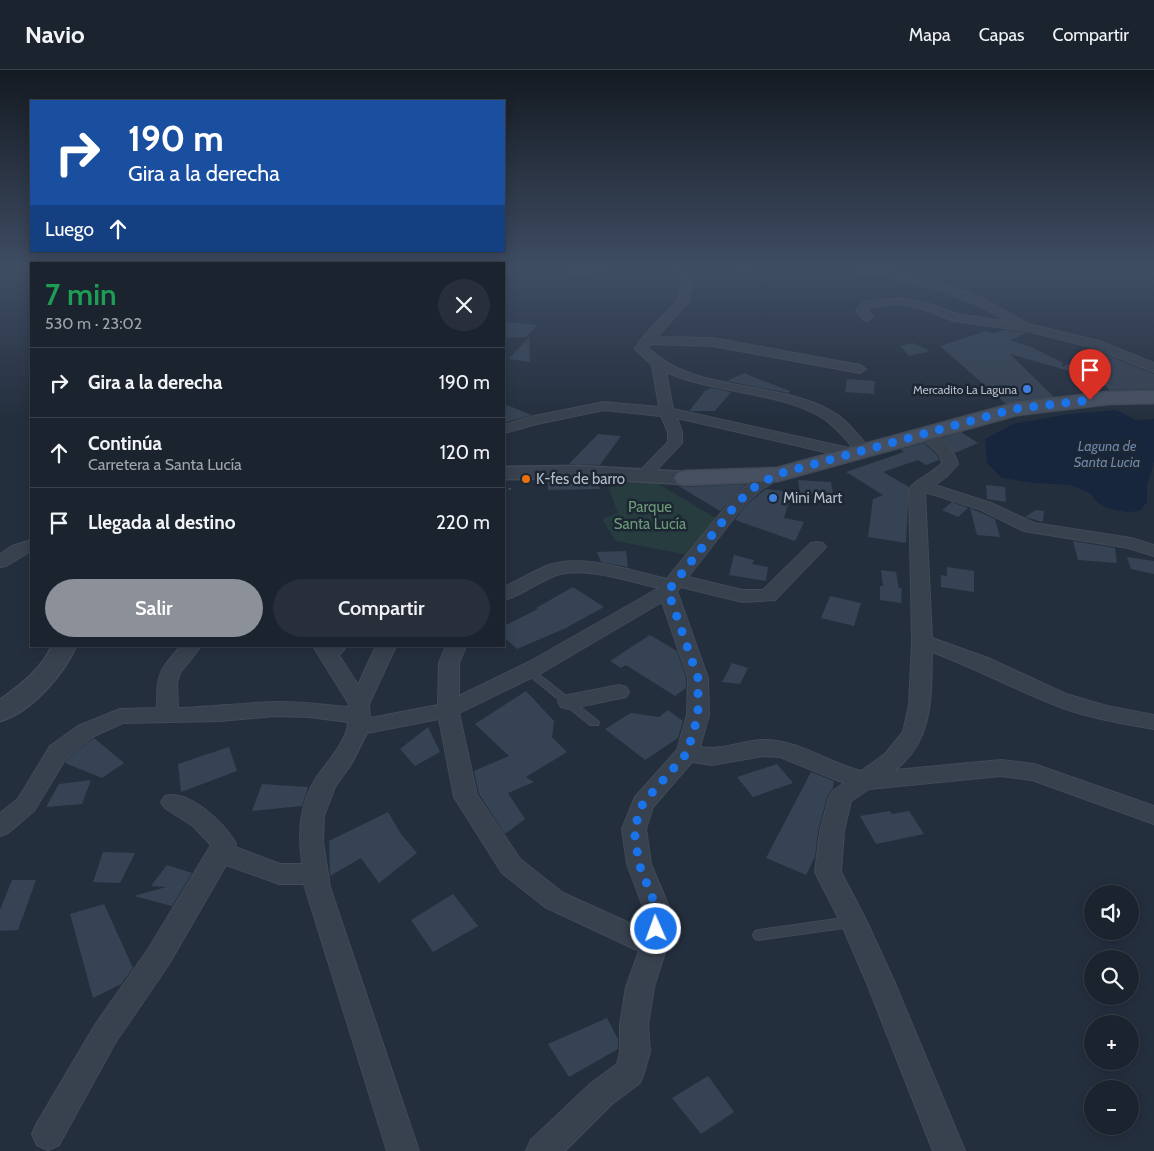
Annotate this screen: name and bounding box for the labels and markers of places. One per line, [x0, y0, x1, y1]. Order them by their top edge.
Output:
pin [1069, 349, 1111, 400]
place label: Mercadito La Laguna [913, 382, 1017, 397]
marker: Mercadito La Laguna [1021, 383, 1033, 395]
place label: K-fes de barro [536, 470, 625, 488]
marker: K-fes de barro [520, 473, 532, 485]
place label: Mini Mart [783, 489, 842, 507]
marker: Mini Mart [767, 492, 779, 504]

